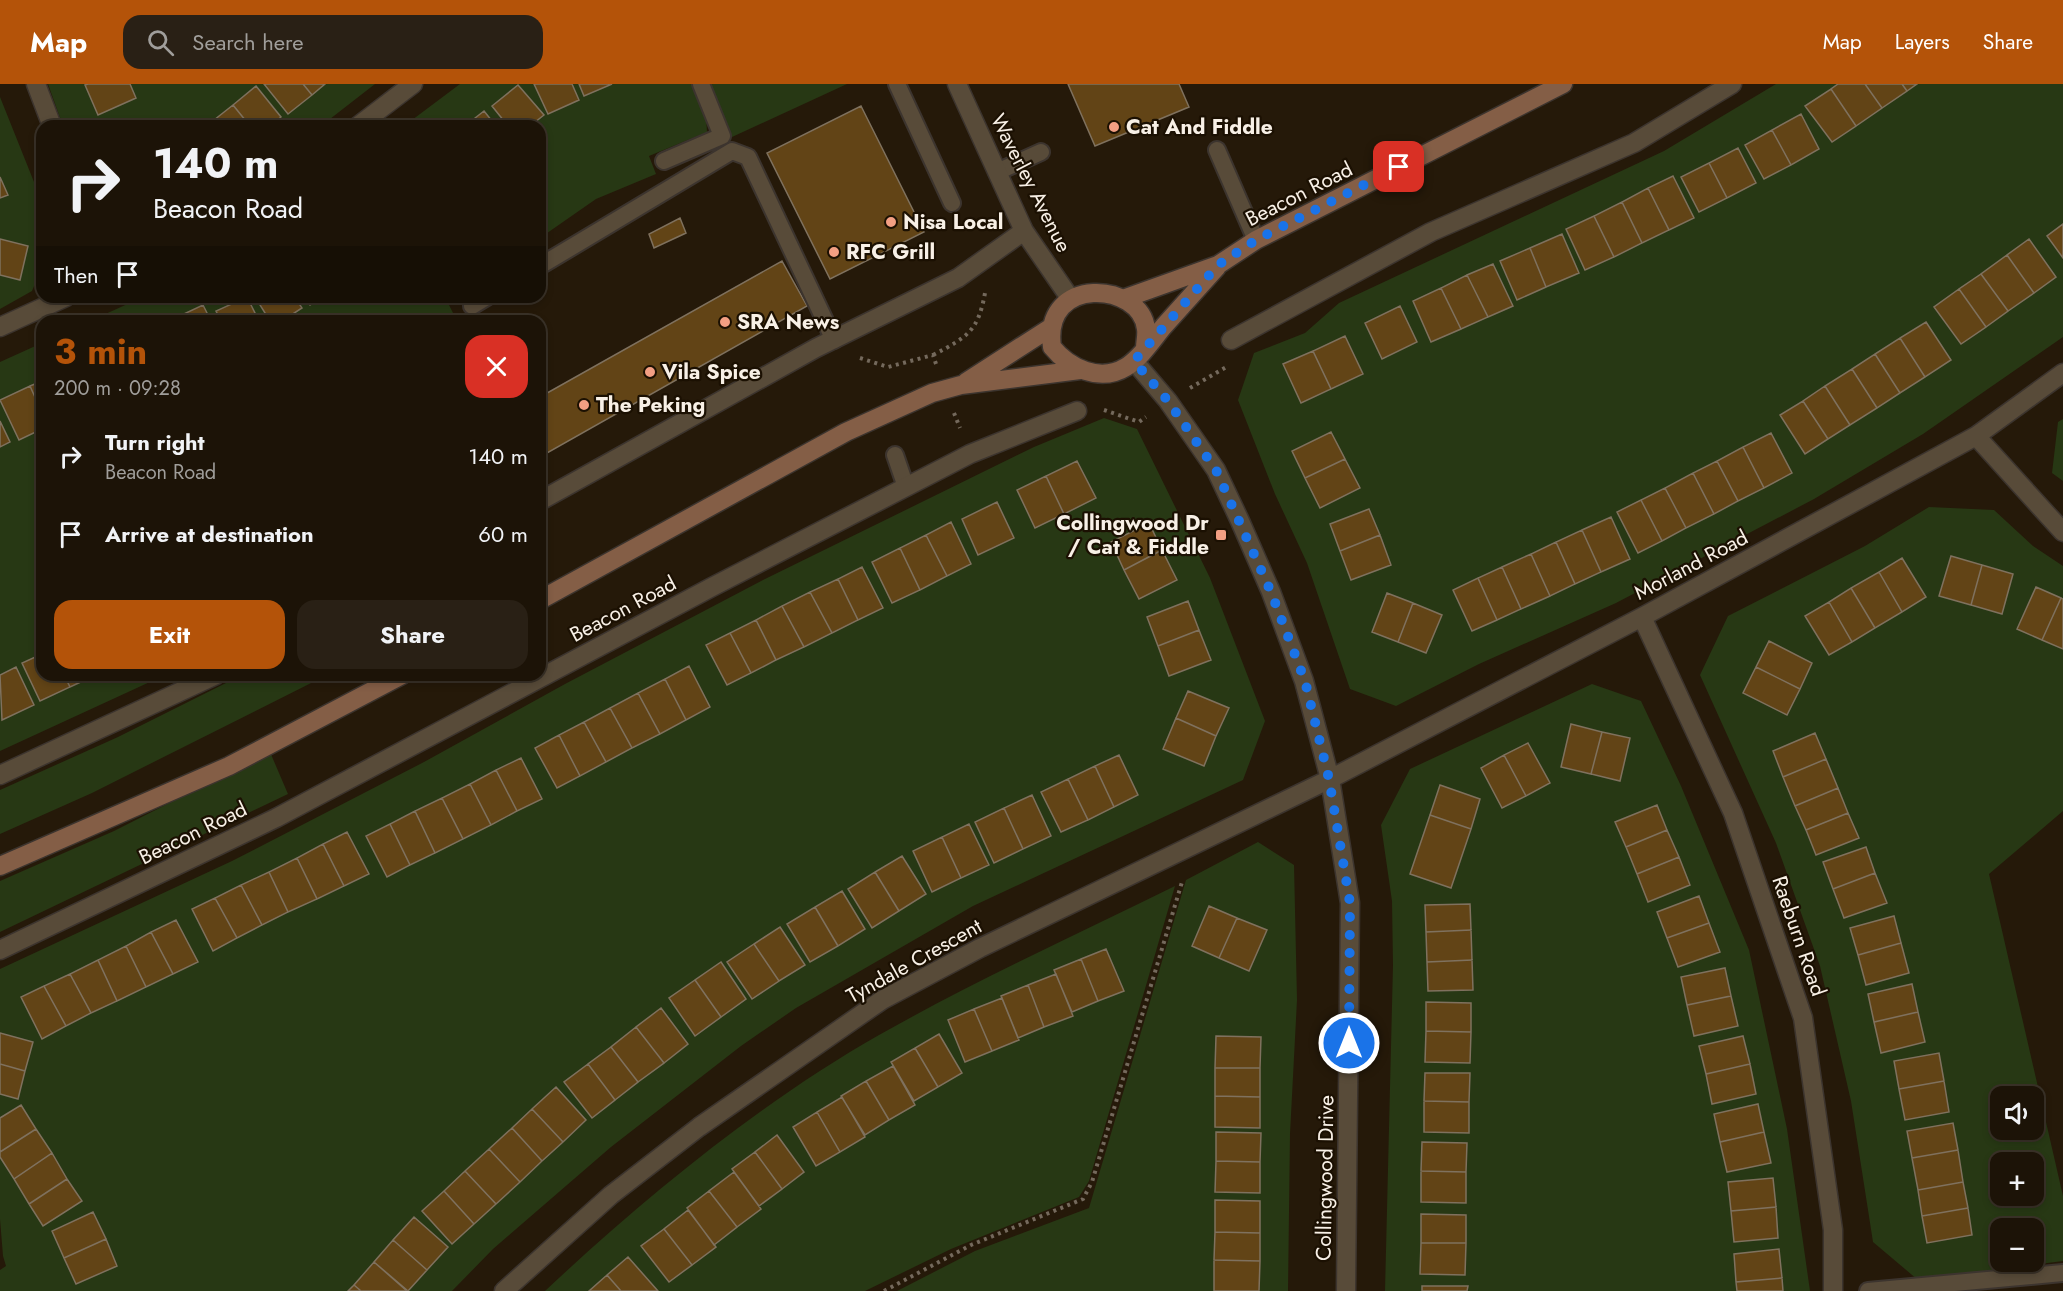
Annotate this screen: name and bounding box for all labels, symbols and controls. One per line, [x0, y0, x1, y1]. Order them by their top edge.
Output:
search box [123, 15, 543, 69]
text: Map [30, 22, 87, 63]
icon: search [144, 26, 177, 59]
text: Search here [192, 26, 304, 58]
text: Map [1823, 27, 1862, 57]
text: Layers [1895, 27, 1950, 57]
text: Share [1983, 27, 2033, 57]
street label: Waverley Avenue [983, 109, 1079, 258]
place label: Cat And Fiddle [1126, 112, 1273, 142]
marker: Cat And Fiddle [1107, 120, 1121, 134]
text: 140 m [153, 133, 279, 194]
pin [1373, 141, 1424, 192]
icon: right [54, 144, 132, 222]
icon: arrive [1382, 150, 1415, 183]
street label: Beacon Road [1240, 154, 1358, 234]
text: Beacon Road [153, 189, 303, 228]
place label: Nisa Local [903, 207, 1004, 237]
marker: Nisa Local [884, 215, 898, 229]
place label: RFC Grill [846, 237, 935, 267]
marker: RFC Grill [827, 245, 841, 259]
icon: arrive [111, 258, 144, 291]
text: Then [54, 259, 99, 291]
place label: SRA News [737, 307, 840, 337]
marker: SRA News [718, 315, 732, 329]
text: 3 min [54, 325, 147, 377]
button: close [465, 335, 528, 398]
place label: Vila Spice [661, 357, 761, 387]
marker: Vila Spice [643, 365, 657, 379]
text: 200 m · 09:28 [54, 374, 181, 403]
place label: The Peking [596, 390, 705, 420]
marker: The Peking [577, 398, 591, 412]
text: Turn right [105, 426, 205, 458]
icon: right [54, 440, 87, 473]
text: 140 m [468, 440, 528, 472]
text: Beacon Road [105, 458, 216, 487]
place label: Collingwood Dr / Cat & Fiddle [1056, 508, 1209, 562]
icon: arrive [54, 518, 87, 551]
text: Arrive at destination [105, 518, 314, 550]
text: 60 m [478, 518, 528, 550]
street label: Morland Road [1629, 522, 1753, 608]
marker: Collingwood Dr / Cat & Fiddle [1214, 528, 1228, 542]
street label: Beacon Road [564, 568, 682, 650]
button: Exit [54, 600, 285, 669]
button: Share [297, 600, 528, 669]
street label: Beacon Road [134, 794, 252, 872]
street label: Raeburn Road [1764, 872, 1834, 1000]
street label: Tyndale Crescent [841, 911, 987, 1011]
position arrow [1317, 1011, 1381, 1075]
map controls [1990, 1086, 2044, 1272]
button: sound [1990, 1086, 2044, 1140]
street label: Collingwood Drive [1309, 1095, 1341, 1261]
button: + [1990, 1152, 2044, 1206]
button: − [1990, 1218, 2044, 1272]

